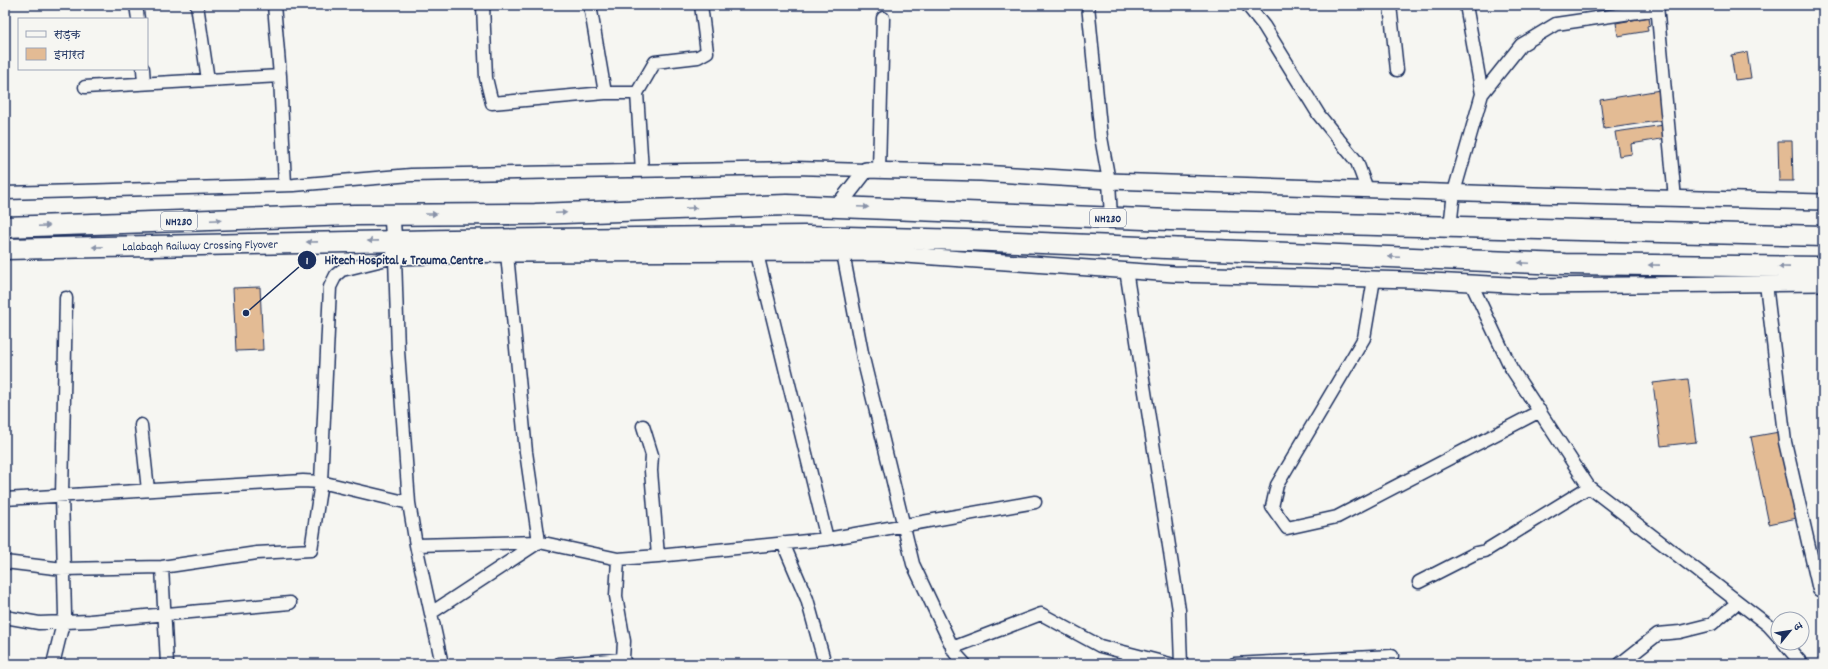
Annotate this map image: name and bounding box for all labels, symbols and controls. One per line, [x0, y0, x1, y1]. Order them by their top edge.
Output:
legend [18, 18, 148, 70]
text: सड़क [53, 27, 82, 44]
text: इमारत [53, 47, 85, 64]
one-way arrow [857, 204, 870, 210]
one-way arrow [685, 205, 698, 211]
road number: NH230 [1090, 209, 1126, 227]
one-way arrow [555, 210, 568, 216]
one-way arrow [425, 211, 438, 217]
road number: NH230 [161, 212, 197, 230]
one-way arrow [210, 217, 223, 223]
one-way arrow [38, 223, 51, 229]
street label: Lalabagh Railway Crossing Flyover [122, 237, 278, 256]
one-way arrow [366, 238, 379, 244]
one-way arrow [306, 239, 318, 246]
one-way arrow [91, 244, 104, 250]
callout: Hitech Hospital & Trauma Centre [297, 247, 492, 272]
text: Hitech Hospital & Trauma Centre [325, 252, 484, 271]
text: 1 [306, 253, 309, 270]
one-way arrow [1388, 254, 1400, 261]
one-way arrow [1518, 259, 1530, 266]
one-way arrow [1647, 262, 1660, 268]
one-way arrow [1778, 263, 1790, 270]
north arrow [1770, 611, 1810, 651]
text: उ [1788, 619, 1806, 634]

